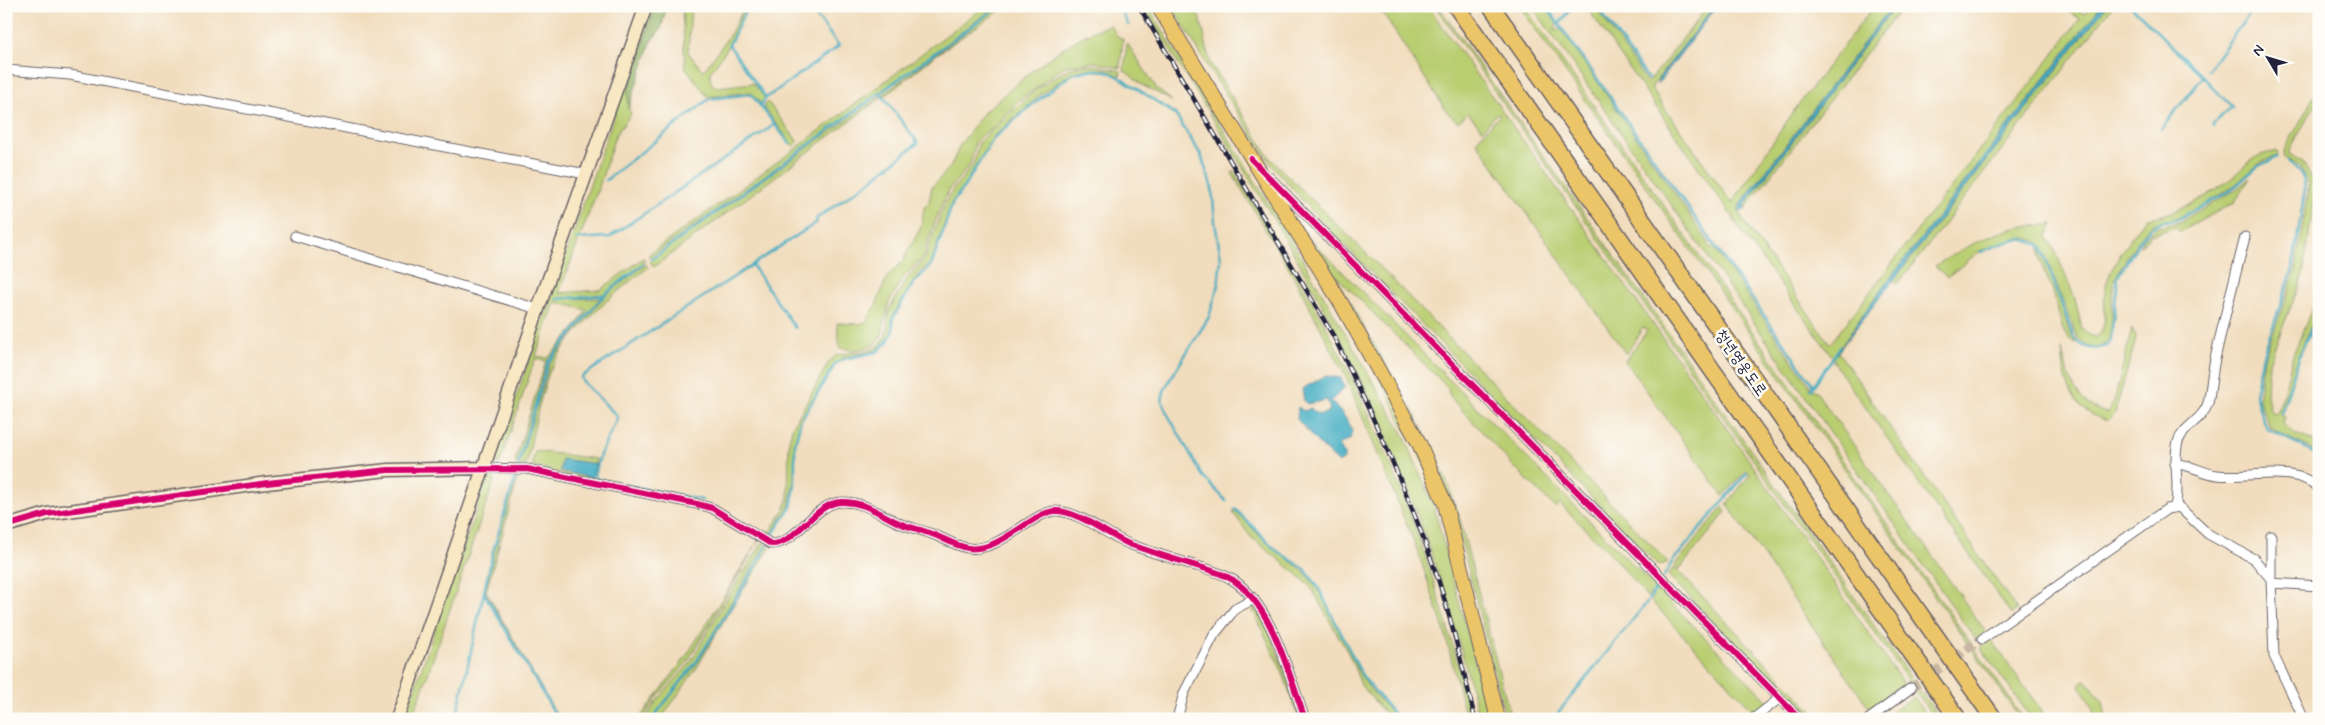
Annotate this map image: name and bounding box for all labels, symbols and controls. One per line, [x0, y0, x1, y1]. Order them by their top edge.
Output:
north arrow [2242, 32, 2292, 82]
text: N [2249, 41, 2269, 60]
street label: 청년영웅도로 [1710, 325, 1772, 401]

